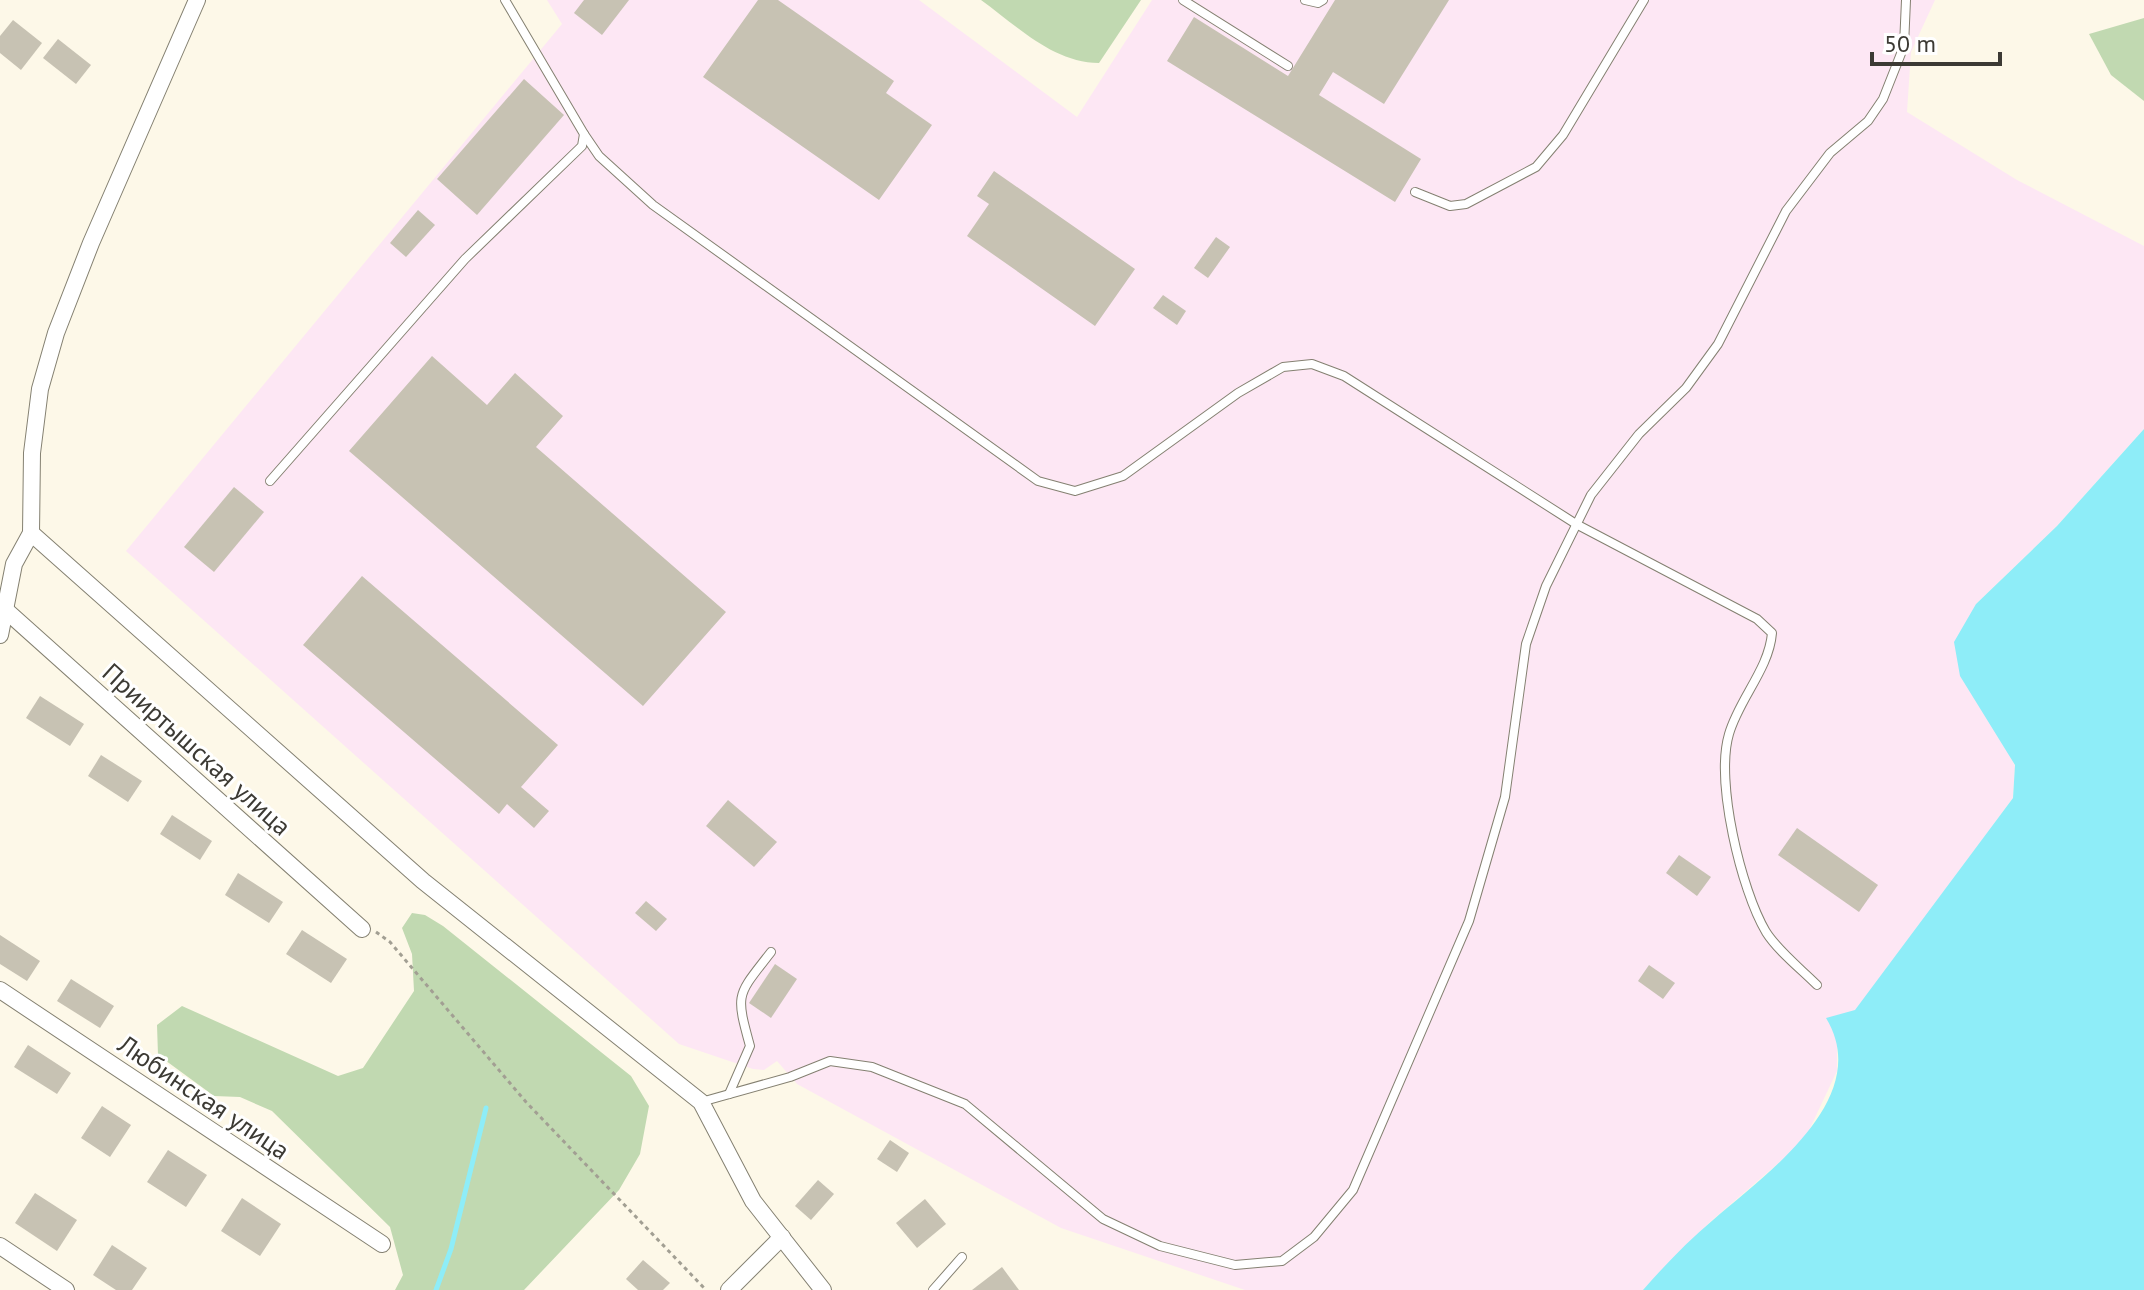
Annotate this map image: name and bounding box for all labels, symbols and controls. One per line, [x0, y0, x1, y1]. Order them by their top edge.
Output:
scale bar [1872, 16, 2000, 66]
text: 50 m [1884, 28, 1936, 59]
street label: Прииртышская улица [96, 656, 298, 842]
street label: Любинская улица [111, 1027, 296, 1166]

